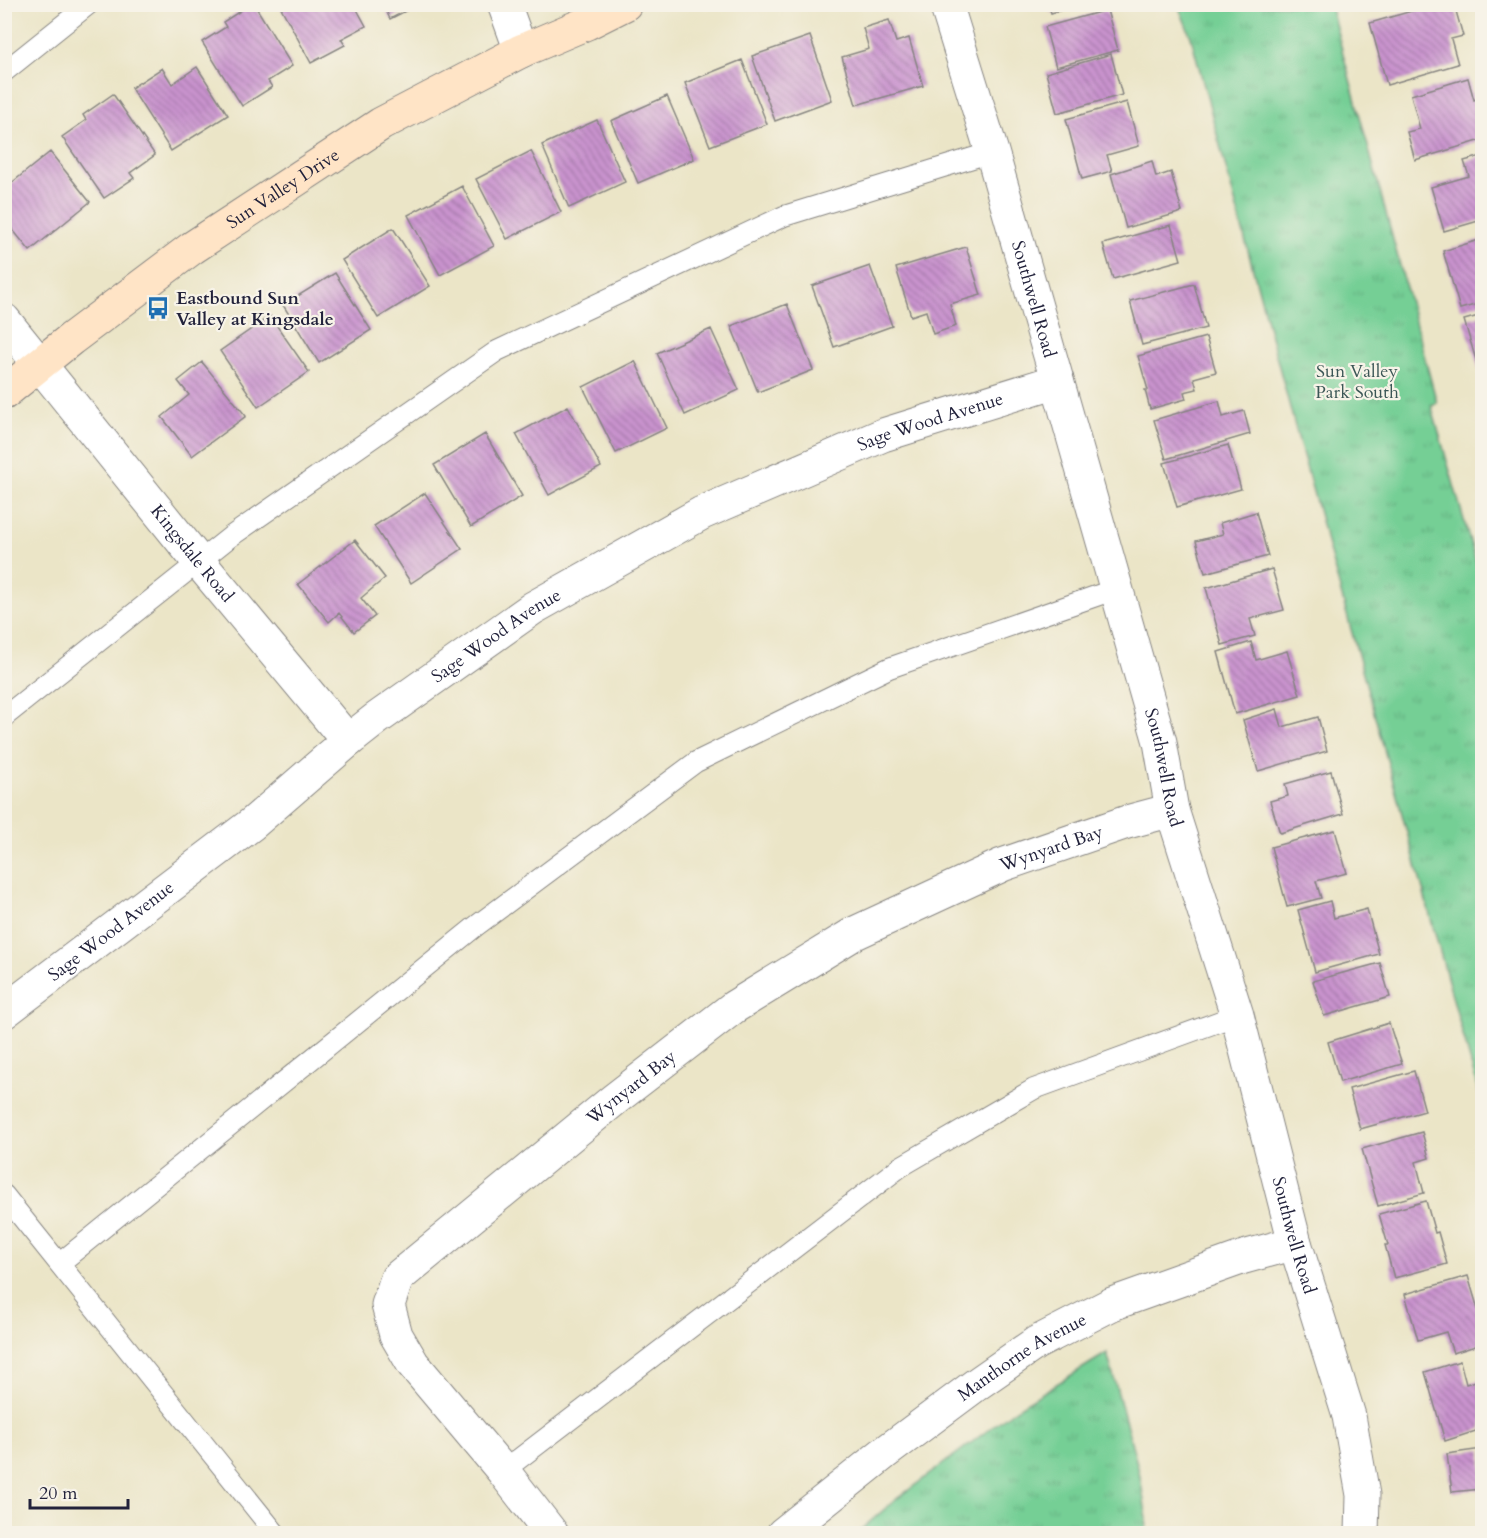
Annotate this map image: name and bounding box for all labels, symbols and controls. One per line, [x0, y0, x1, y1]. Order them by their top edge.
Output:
street label: Sun Valley Drive [221, 142, 344, 235]
street label: Southwell Road [1005, 238, 1063, 361]
place label: Eastbound Sun Valley at Kingsdale [176, 286, 334, 332]
bus stop icon: Eastbound Sun Valley at Kingsdale [145, 295, 171, 321]
park label: Sun Valley Park South [1315, 359, 1399, 405]
street label: Sage Wood Avenue [853, 386, 1006, 457]
street label: Kingsdale Road [145, 499, 240, 608]
street label: Sage Wood Avenue [426, 582, 565, 689]
street label: Southwell Road [1138, 705, 1189, 830]
street label: Wynyard Bay [995, 819, 1106, 878]
street label: Sage Wood Avenue [43, 875, 179, 987]
street label: Wynyard Bay [580, 1044, 682, 1131]
street label: Southwell Road [1266, 1174, 1323, 1297]
street label: Manthorne Avenue [952, 1307, 1091, 1407]
scale bar [30, 1472, 128, 1510]
text: 20 m [39, 1481, 78, 1506]

